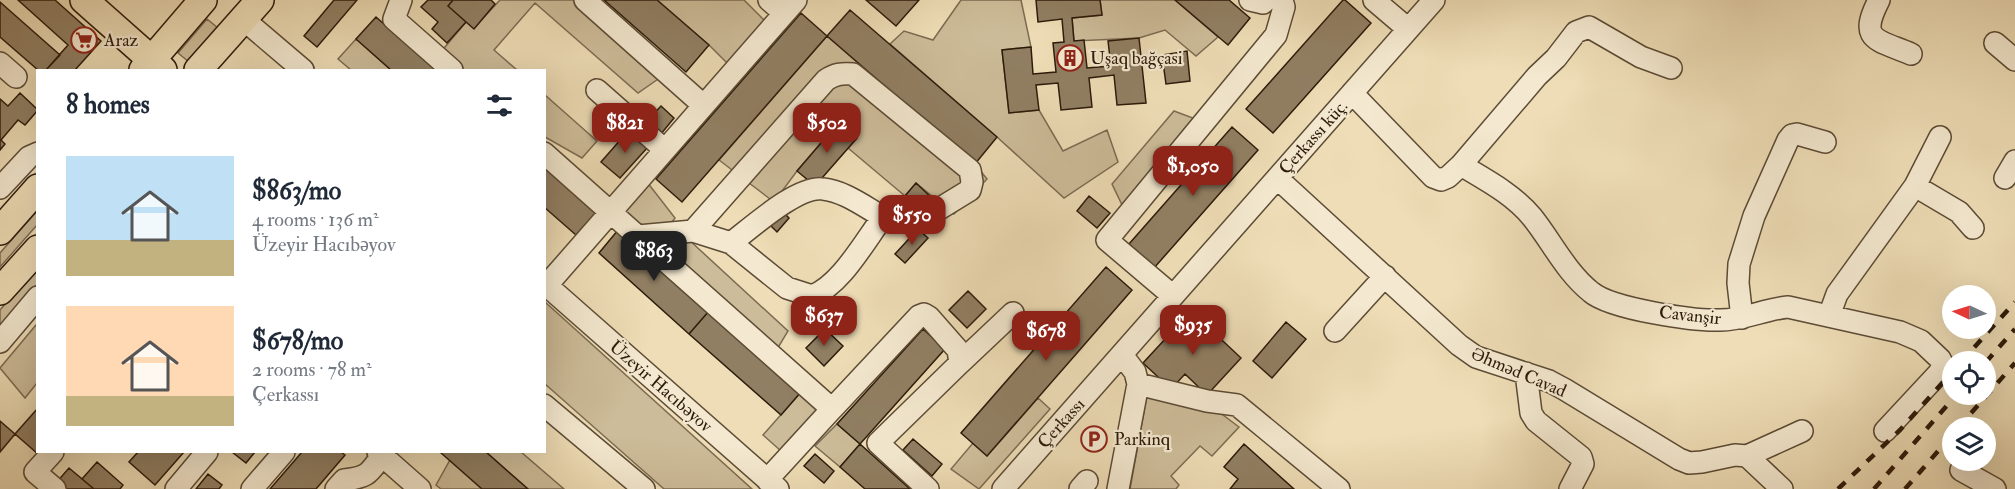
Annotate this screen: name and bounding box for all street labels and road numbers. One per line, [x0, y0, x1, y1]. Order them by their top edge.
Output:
street label: Çerkassı küç. [1274, 95, 1353, 179]
street label: Cavanşir [1658, 301, 1722, 330]
street label: Üzeyir Hacıbəyov [604, 335, 717, 438]
street label: Əhməd Cavad [1468, 342, 1570, 403]
street label: Çerkassı [1033, 393, 1090, 453]

